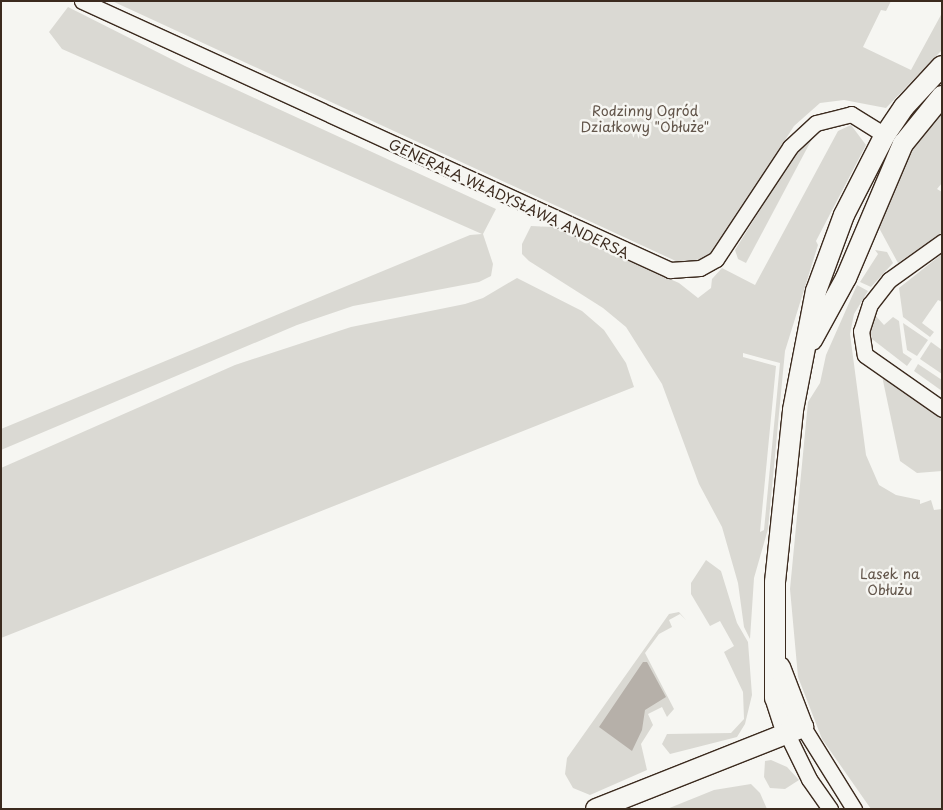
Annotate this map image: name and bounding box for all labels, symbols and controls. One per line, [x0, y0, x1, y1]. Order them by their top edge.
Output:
park label: Rodzinny Ogród Działkowy "Obłuże" [581, 103, 709, 136]
street label: GENERAŁA WŁADYSŁAWA ANDERSA [386, 136, 632, 262]
park label: Lasek na Obłużu [860, 566, 920, 598]

